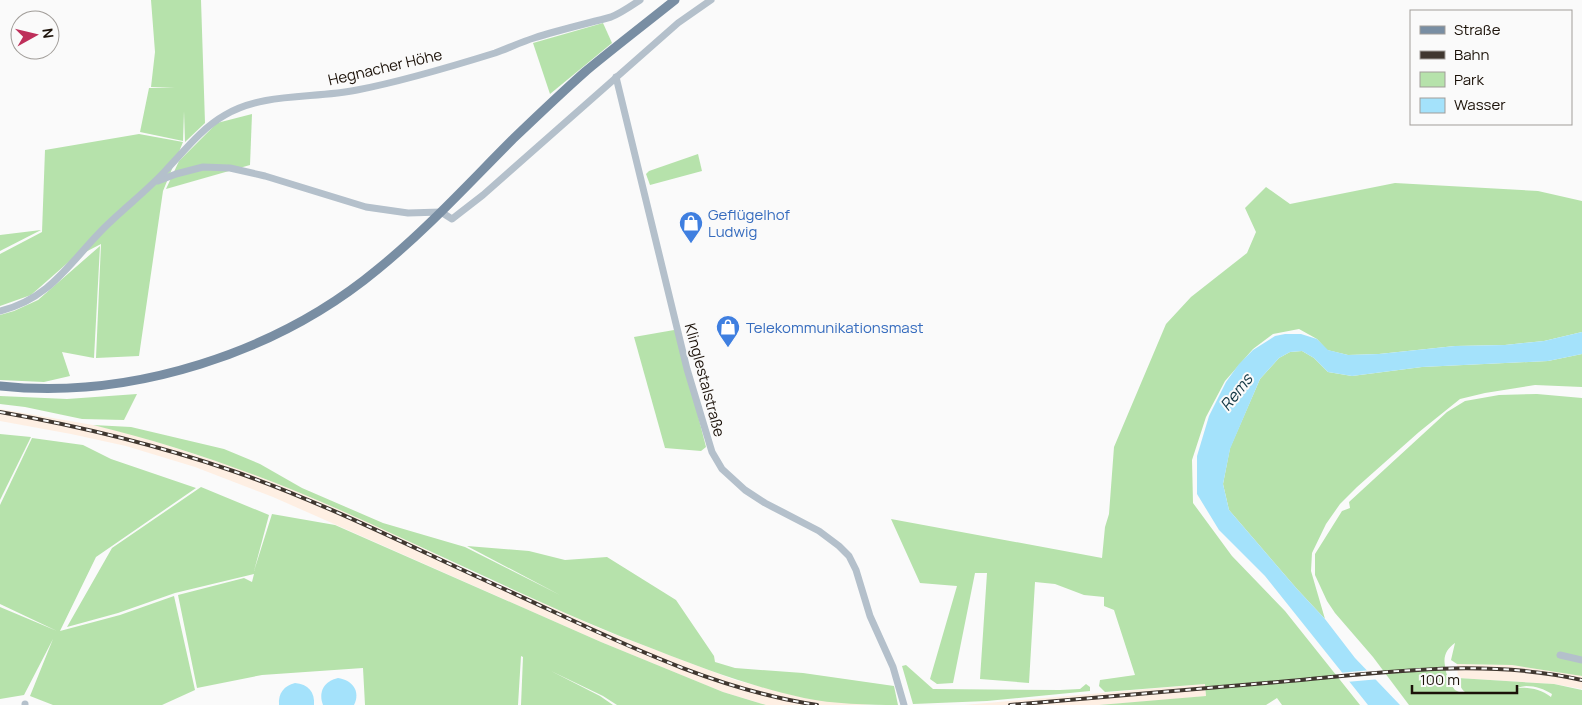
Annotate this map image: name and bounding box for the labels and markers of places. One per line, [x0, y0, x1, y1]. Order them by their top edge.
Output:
place label: Geflügelhof Ludwig [708, 204, 791, 242]
shop icon: Geflügelhof Ludwig [678, 210, 704, 244]
shop icon: Telekommunikationsmast [715, 314, 741, 348]
place label: Telekommunikationsmast [746, 317, 924, 338]

